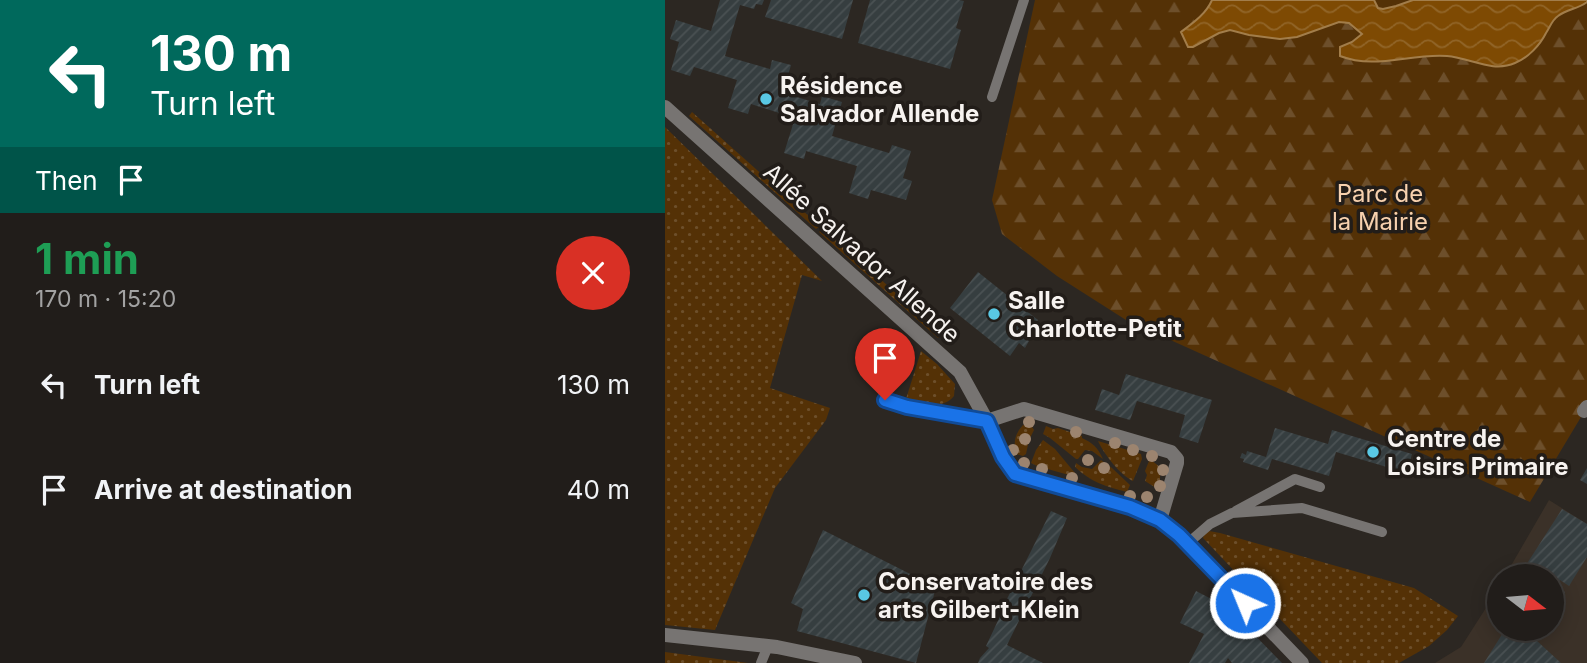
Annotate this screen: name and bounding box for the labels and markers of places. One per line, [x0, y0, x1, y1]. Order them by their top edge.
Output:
place label: Résidence Salvador Allende [780, 71, 979, 128]
marker: Résidence Salvador Allende [758, 91, 774, 107]
place label: Salle Charlotte-Petit [1008, 286, 1182, 343]
marker: Salle Charlotte-Petit [986, 306, 1002, 322]
pin [855, 328, 915, 400]
place label: Centre de Loisirs Primaire [1387, 424, 1568, 481]
marker: Centre de Loisirs Primaire [1365, 444, 1381, 460]
place label: Conservatoire des arts Gilbert-Klein [878, 567, 1093, 624]
marker: Conservatoire des arts Gilbert-Klein [856, 587, 872, 603]

